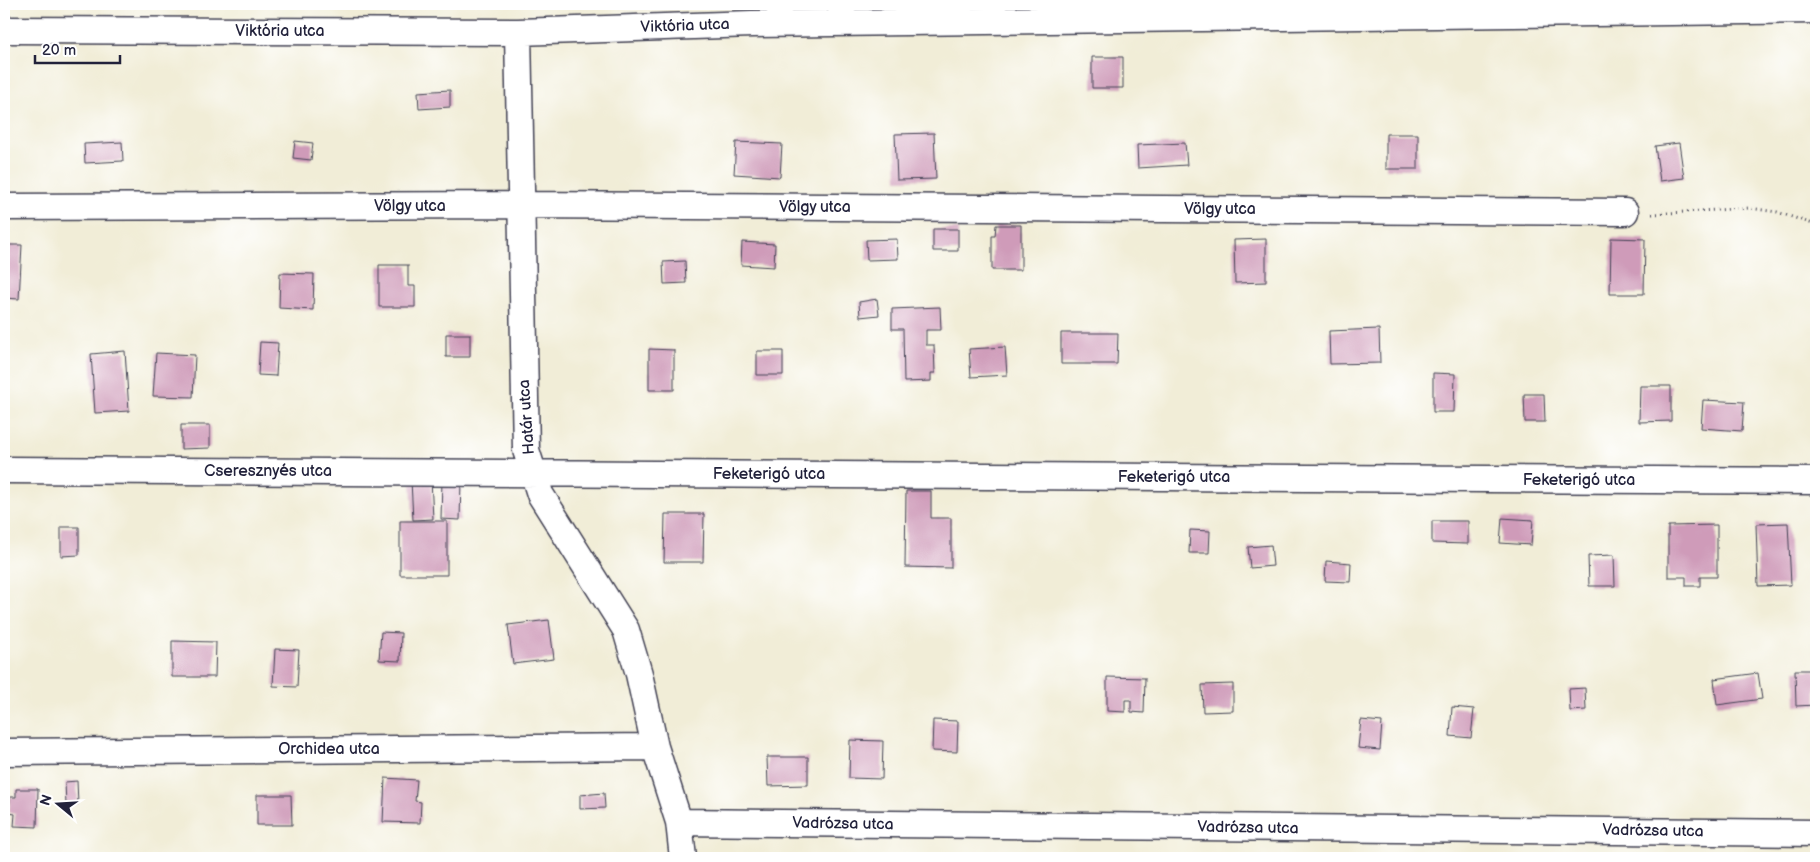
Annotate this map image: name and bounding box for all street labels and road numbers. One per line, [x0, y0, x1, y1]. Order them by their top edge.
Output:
street label: Viktória utca [640, 15, 730, 37]
street label: Viktória utca [235, 22, 325, 41]
street label: Völgy utca [374, 197, 446, 216]
street label: Völgy utca [779, 198, 851, 217]
street label: Völgy utca [1184, 200, 1256, 219]
street label: Határ utca [515, 379, 539, 455]
street label: Cseresznyés utca [204, 462, 332, 481]
street label: Feketerigó utca [713, 465, 825, 484]
street label: Feketerigó utca [1118, 468, 1230, 487]
street label: Feketerigó utca [1523, 471, 1635, 490]
street label: Orchidea utca [278, 740, 380, 759]
street label: Vadrózsa utca [792, 814, 894, 834]
street label: Vadrózsa utca [1197, 818, 1299, 838]
street label: Vadrózsa utca [1602, 821, 1704, 841]

